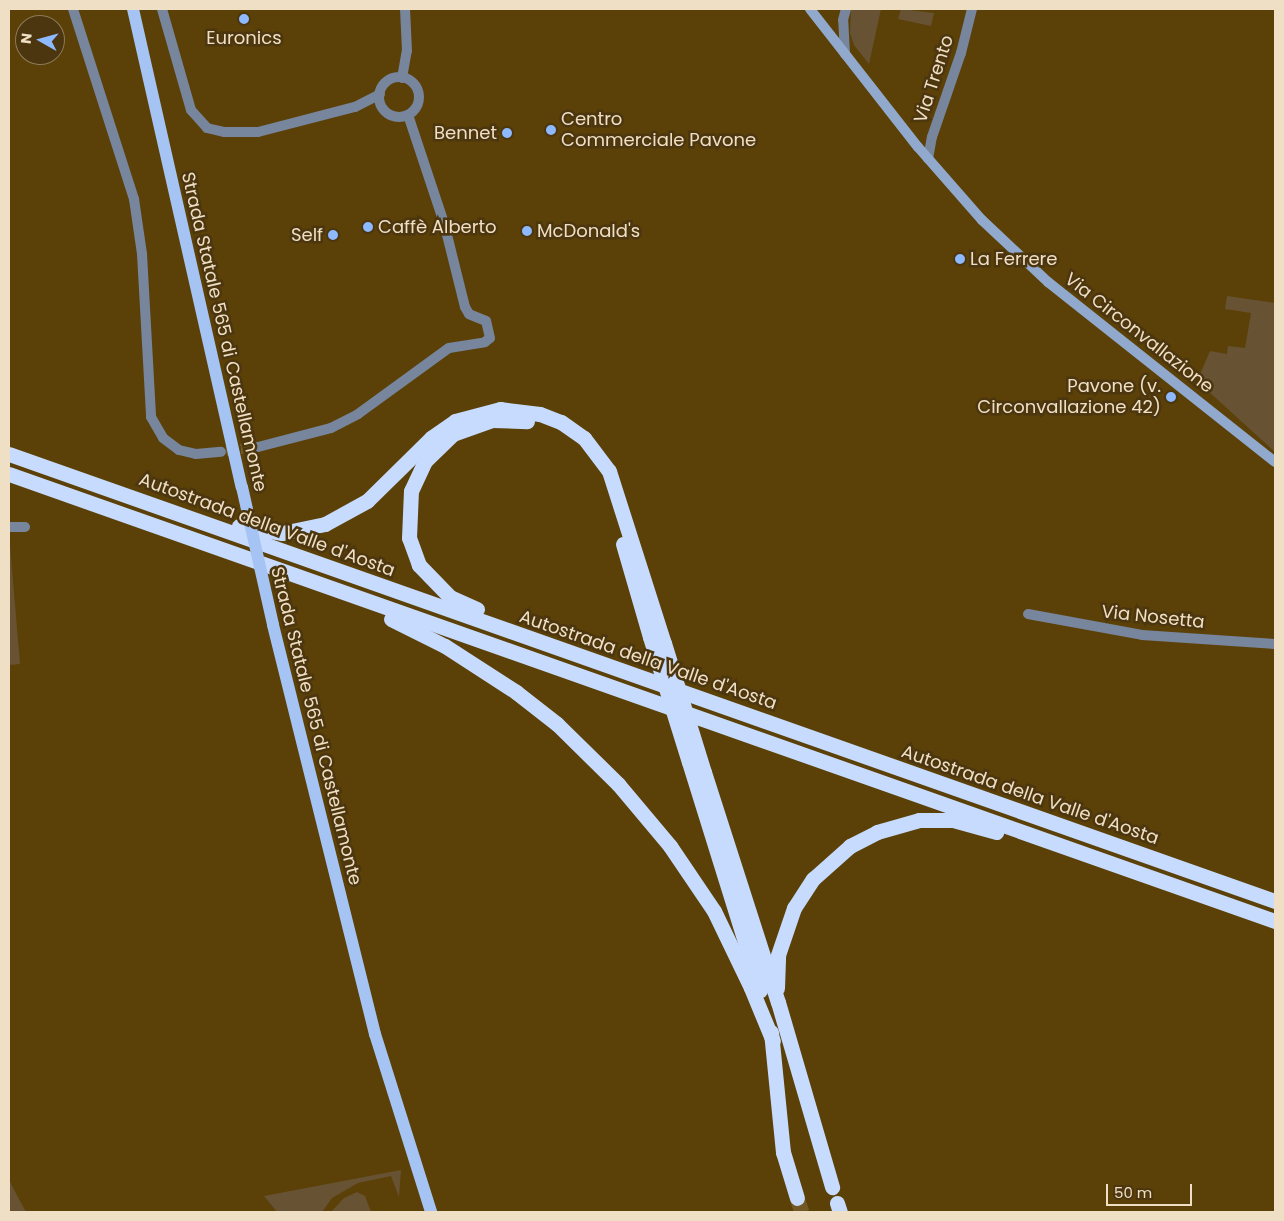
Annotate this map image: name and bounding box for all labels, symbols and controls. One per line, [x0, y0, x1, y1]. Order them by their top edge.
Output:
marker: Euronics [238, 13, 250, 25]
north arrow [15, 15, 65, 65]
place label: Euronics [206, 27, 282, 49]
text: N [16, 32, 37, 45]
street label: Via Trento [910, 32, 958, 126]
place label: Centro Commerciale Pavone [561, 109, 756, 152]
place label: Bennet [434, 122, 497, 144]
marker: Centro Commerciale Pavone [545, 124, 557, 136]
marker: Bennet [501, 127, 513, 139]
street label: Strada Statale 565 di Castellamonte [177, 170, 271, 494]
place label: Caffè Alberto [378, 216, 497, 238]
place label: McDonald's [537, 220, 640, 242]
marker: Caffè Alberto [362, 221, 374, 233]
place label: Self [291, 224, 323, 246]
marker: McDonald's [521, 225, 533, 237]
marker: Self [327, 229, 339, 241]
place label: La Ferrere [970, 248, 1057, 270]
marker: La Ferrere [954, 253, 966, 265]
street label: Via Circonvallazione [1060, 268, 1218, 398]
place label: Pavone (v. Circonvallazione 42) [977, 376, 1161, 418]
marker: Pavone (v. Circonvallazione 42) [1165, 391, 1177, 403]
street label: Autostrada della Valle d'Aosta [136, 469, 398, 581]
street label: Strada Statale 565 di Castellamonte [266, 565, 366, 887]
street label: Via Nosetta [1100, 601, 1206, 633]
street label: Autostrada della Valle d'Aosta [516, 606, 780, 714]
street label: Autostrada della Valle d'Aosta [898, 741, 1162, 849]
scale bar [1109, 1174, 1195, 1206]
text: 50 m [1114, 1182, 1152, 1203]

